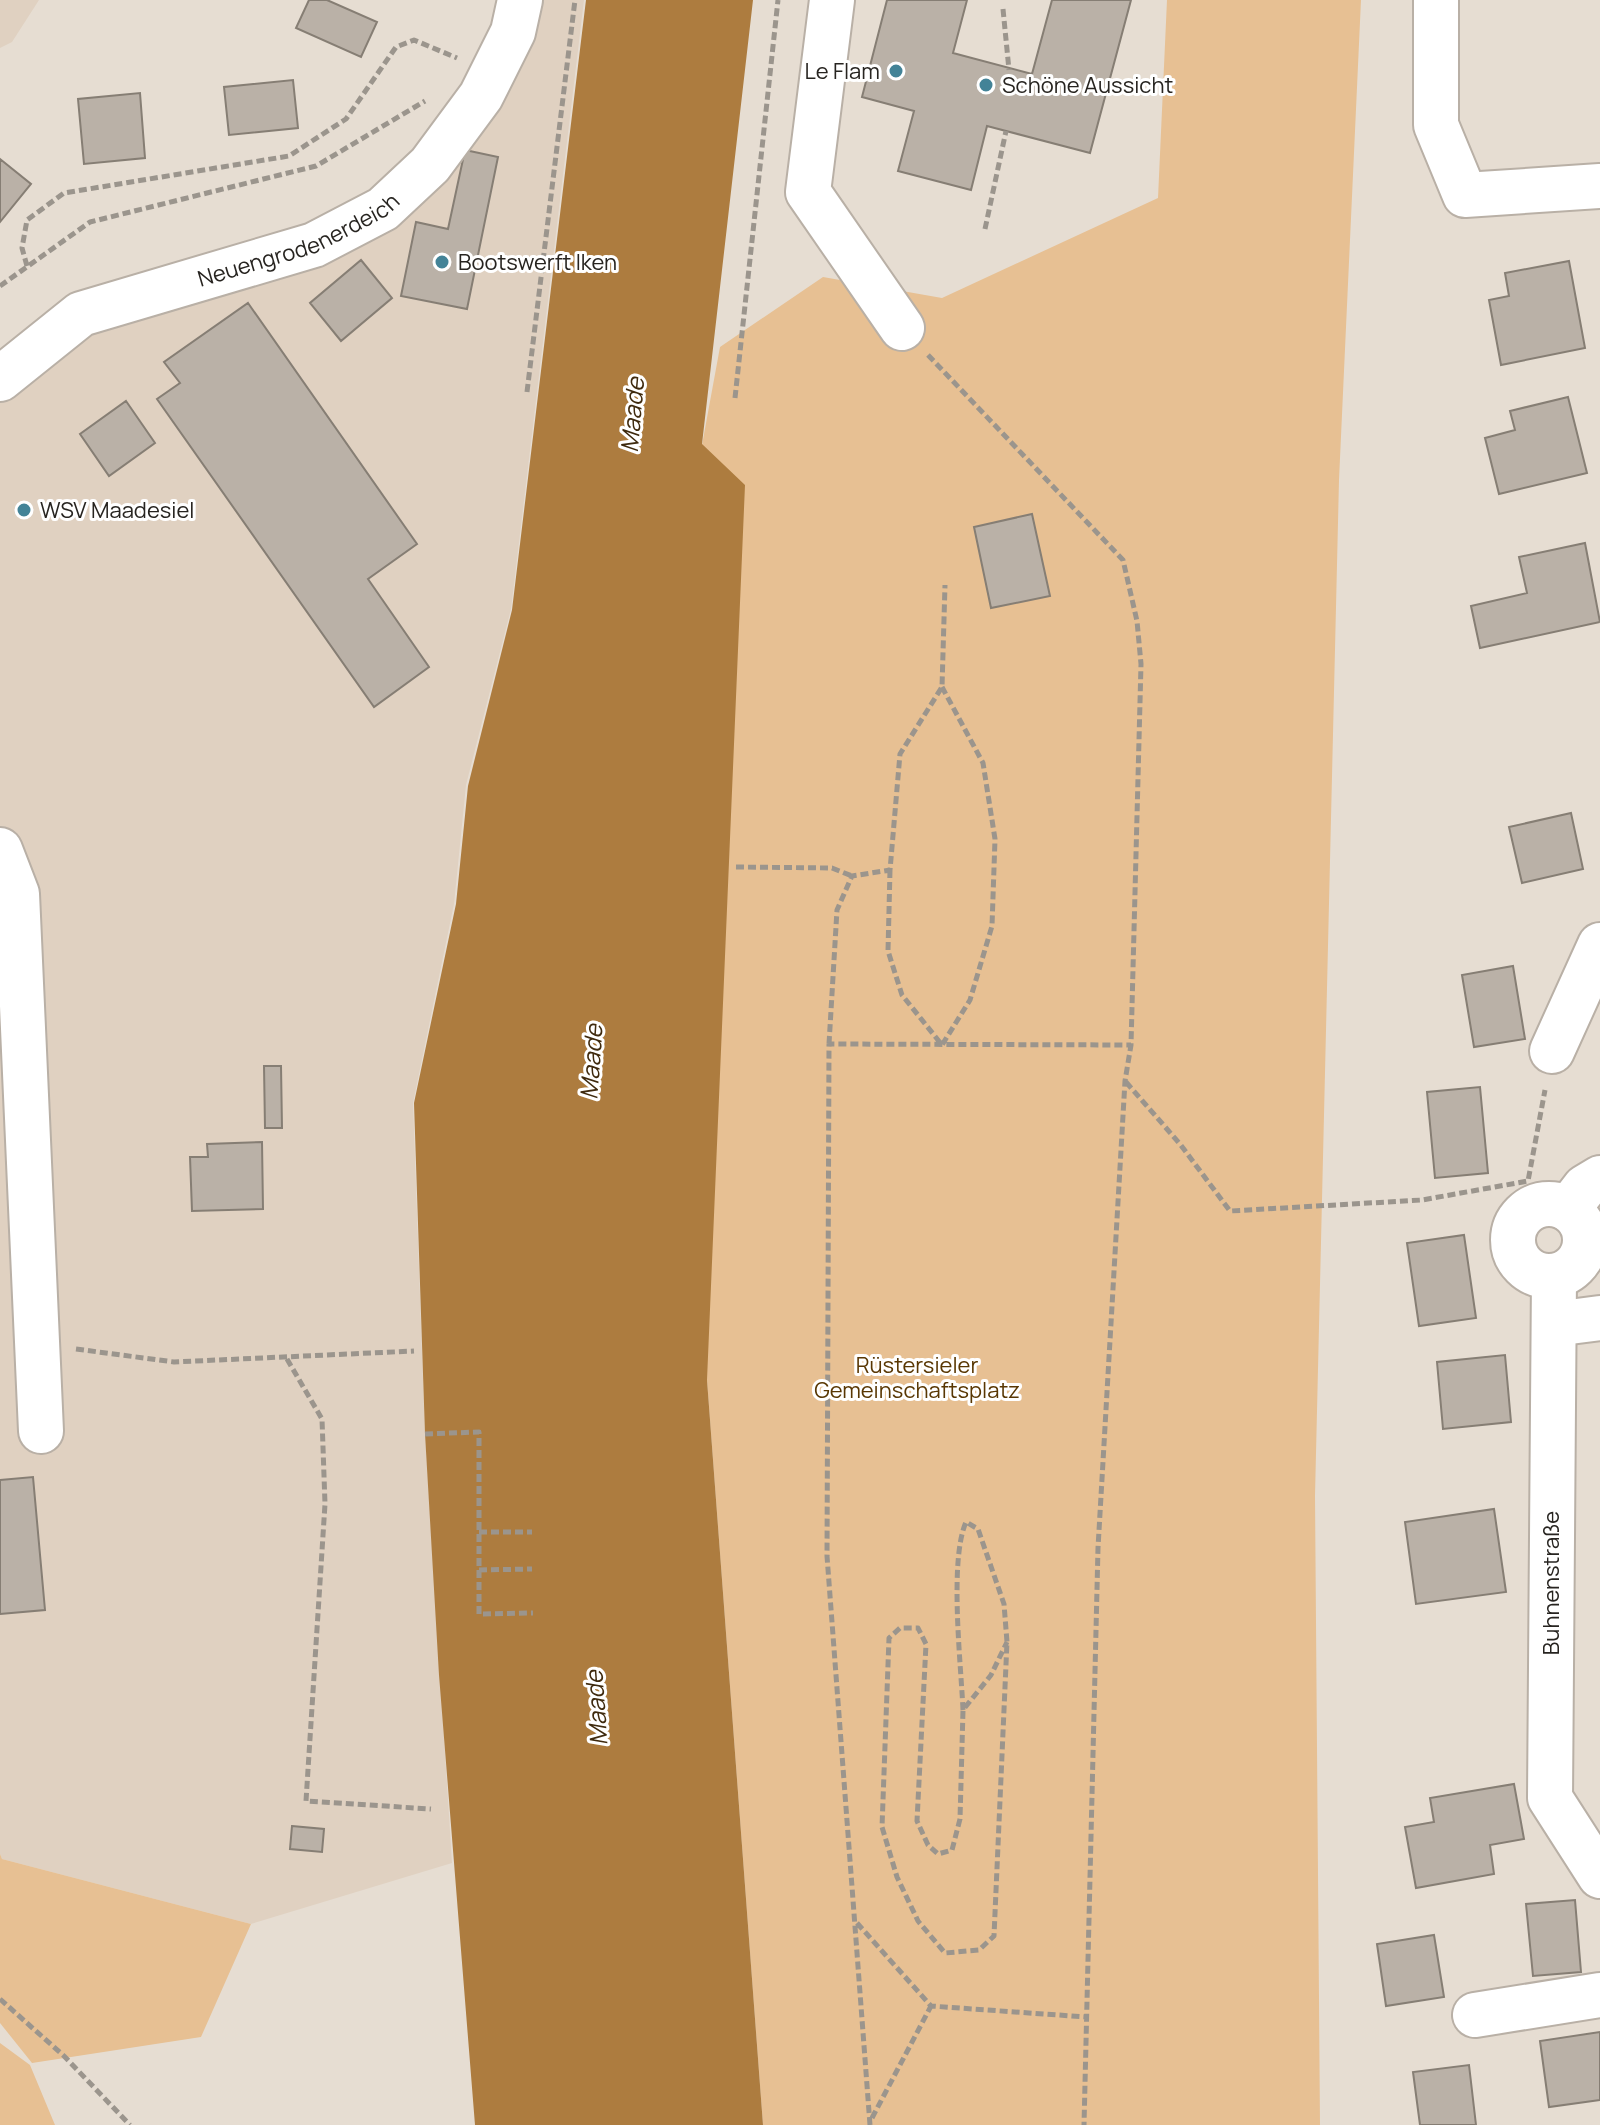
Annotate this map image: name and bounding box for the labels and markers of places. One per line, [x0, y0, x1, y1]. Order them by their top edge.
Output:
place label: Le Flam [804, 56, 880, 86]
marker: Le Flam [887, 62, 905, 80]
place label: Schöne Aussicht [1002, 70, 1174, 100]
marker: Schöne Aussicht [977, 76, 995, 94]
place label: Bootswerft Iken [458, 247, 617, 277]
marker: Bootswerft Iken [433, 253, 451, 271]
place label: WSV Maadesiel [40, 495, 194, 525]
marker: WSV Maadesiel [15, 501, 33, 519]

